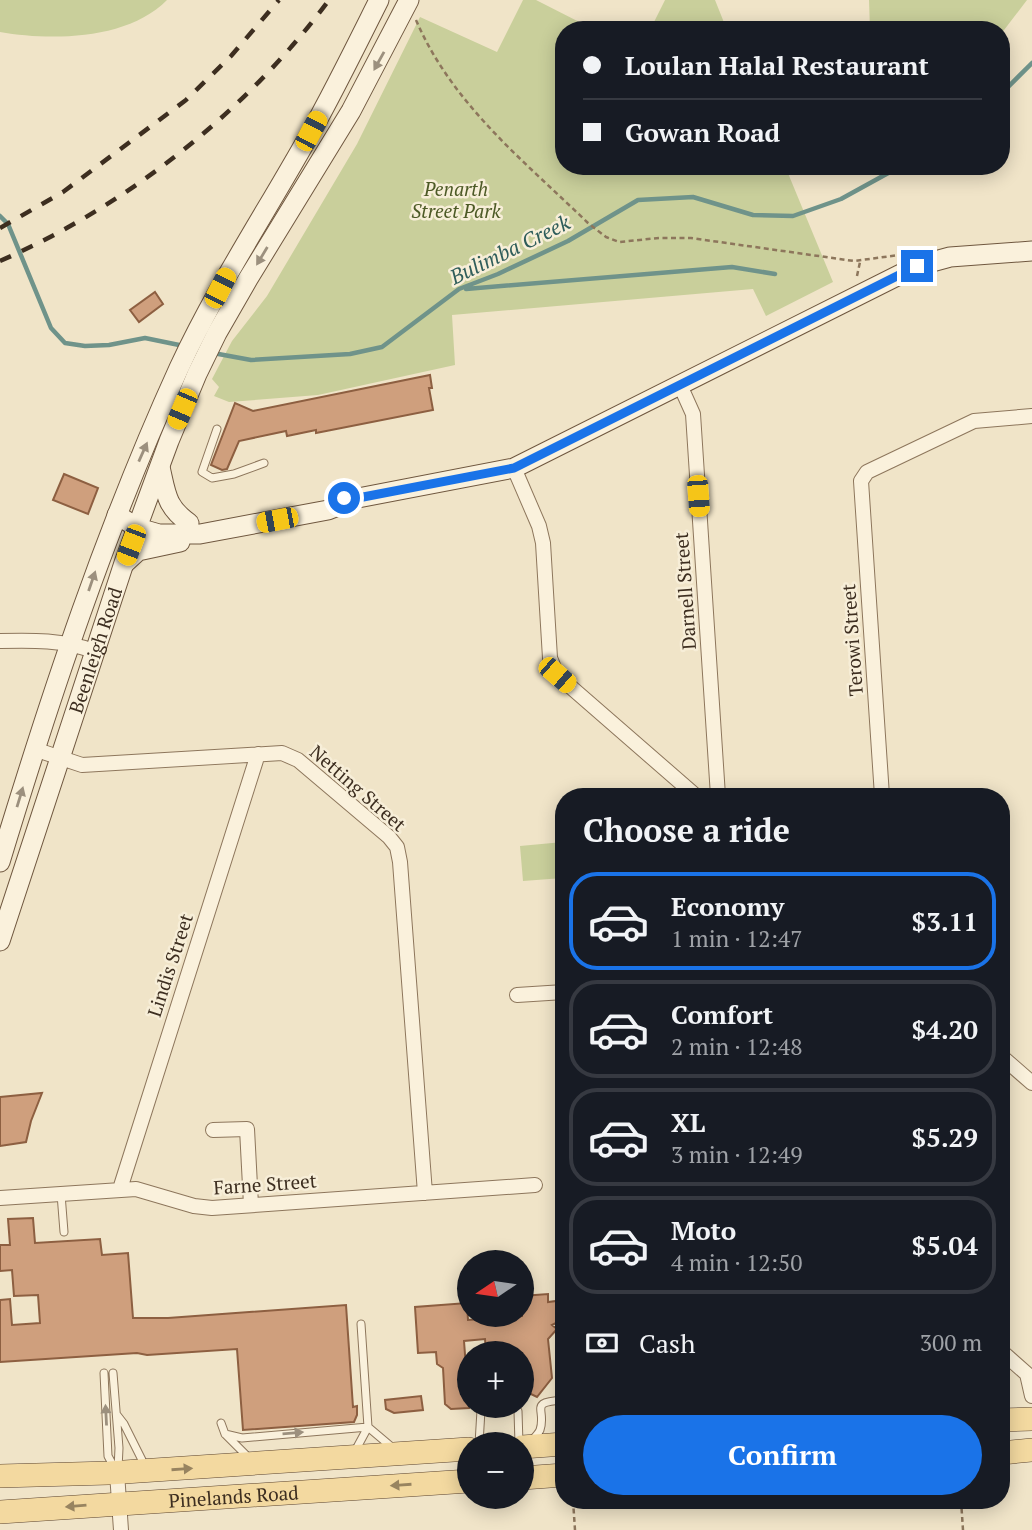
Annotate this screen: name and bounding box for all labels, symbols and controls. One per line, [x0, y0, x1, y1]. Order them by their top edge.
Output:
text: Loulan Halal Restaurant [625, 48, 929, 82]
one-way arrow [373, 51, 385, 71]
car [292, 108, 331, 154]
text: Gowan Road [625, 115, 780, 149]
park label: Penarth Street Park [411, 176, 502, 223]
water label: Bulimba Creek [444, 208, 575, 291]
one-way arrow [256, 247, 269, 266]
route end [901, 250, 933, 282]
car [202, 265, 239, 311]
car [165, 386, 200, 432]
one-way arrow [138, 441, 149, 462]
car [687, 474, 710, 518]
route start [328, 482, 360, 514]
car [255, 506, 300, 534]
car [114, 522, 149, 568]
street label: Darnell Street [668, 531, 701, 651]
one-way arrow [87, 570, 98, 591]
street label: Beenleigh Road [63, 583, 127, 716]
street label: Terowi Street [835, 583, 868, 697]
car [535, 653, 580, 697]
street label: Netting Street [305, 739, 412, 836]
one-way arrow [15, 786, 25, 807]
text: Choose a ride [583, 809, 790, 851]
text: Economy [671, 889, 784, 923]
icon: car [587, 890, 650, 953]
text: $3.11 [912, 904, 978, 938]
street label: Lindis Street [141, 910, 198, 1020]
text: 1 min · 12:47 [671, 923, 803, 954]
text: Comfort [671, 997, 773, 1031]
icon: car [587, 998, 650, 1061]
text: $4.20 [912, 1012, 978, 1046]
text: 2 min · 12:48 [671, 1031, 803, 1062]
text: XL [671, 1105, 705, 1139]
icon: car [587, 1106, 650, 1169]
text: $5.29 [912, 1120, 978, 1154]
text: 3 min · 12:49 [671, 1139, 803, 1170]
street label: Farne Street [213, 1167, 317, 1200]
text: Moto [671, 1213, 736, 1247]
icon: car [587, 1214, 650, 1277]
text: $5.04 [912, 1228, 978, 1262]
text: 4 min · 12:50 [671, 1247, 803, 1278]
north arrow [457, 1250, 534, 1326]
map controls [457, 1250, 534, 1509]
icon: cash [583, 1324, 621, 1362]
text: Cash [639, 1326, 695, 1360]
text: 300 m [920, 1327, 982, 1358]
button: + [457, 1341, 534, 1418]
one-way arrow [101, 1403, 112, 1425]
button: Confirm [583, 1415, 982, 1495]
one-way arrow [282, 1427, 304, 1438]
button: − [457, 1432, 534, 1509]
one-way arrow [171, 1463, 193, 1474]
street label: Pinelands Road [168, 1479, 300, 1513]
one-way arrow [390, 1480, 412, 1491]
one-way arrow [65, 1501, 87, 1512]

